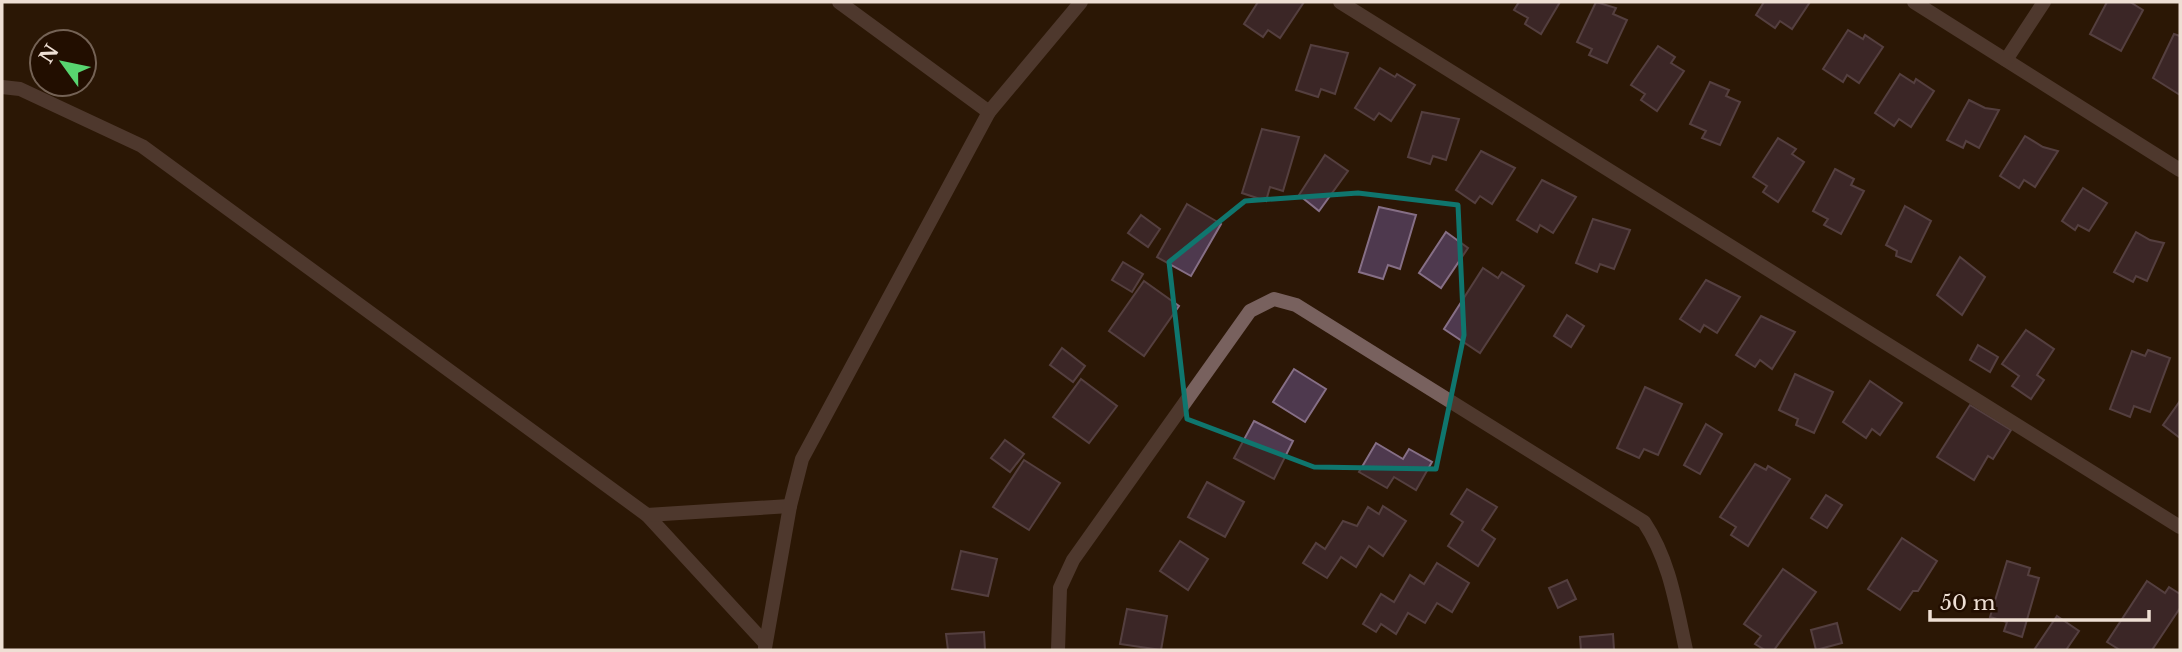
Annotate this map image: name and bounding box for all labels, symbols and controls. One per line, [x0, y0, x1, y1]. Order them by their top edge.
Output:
north arrow [28, 28, 98, 98]
text: N [35, 40, 64, 68]
scale bar [1930, 578, 2149, 622]
text: 50 m [1940, 590, 1996, 616]

